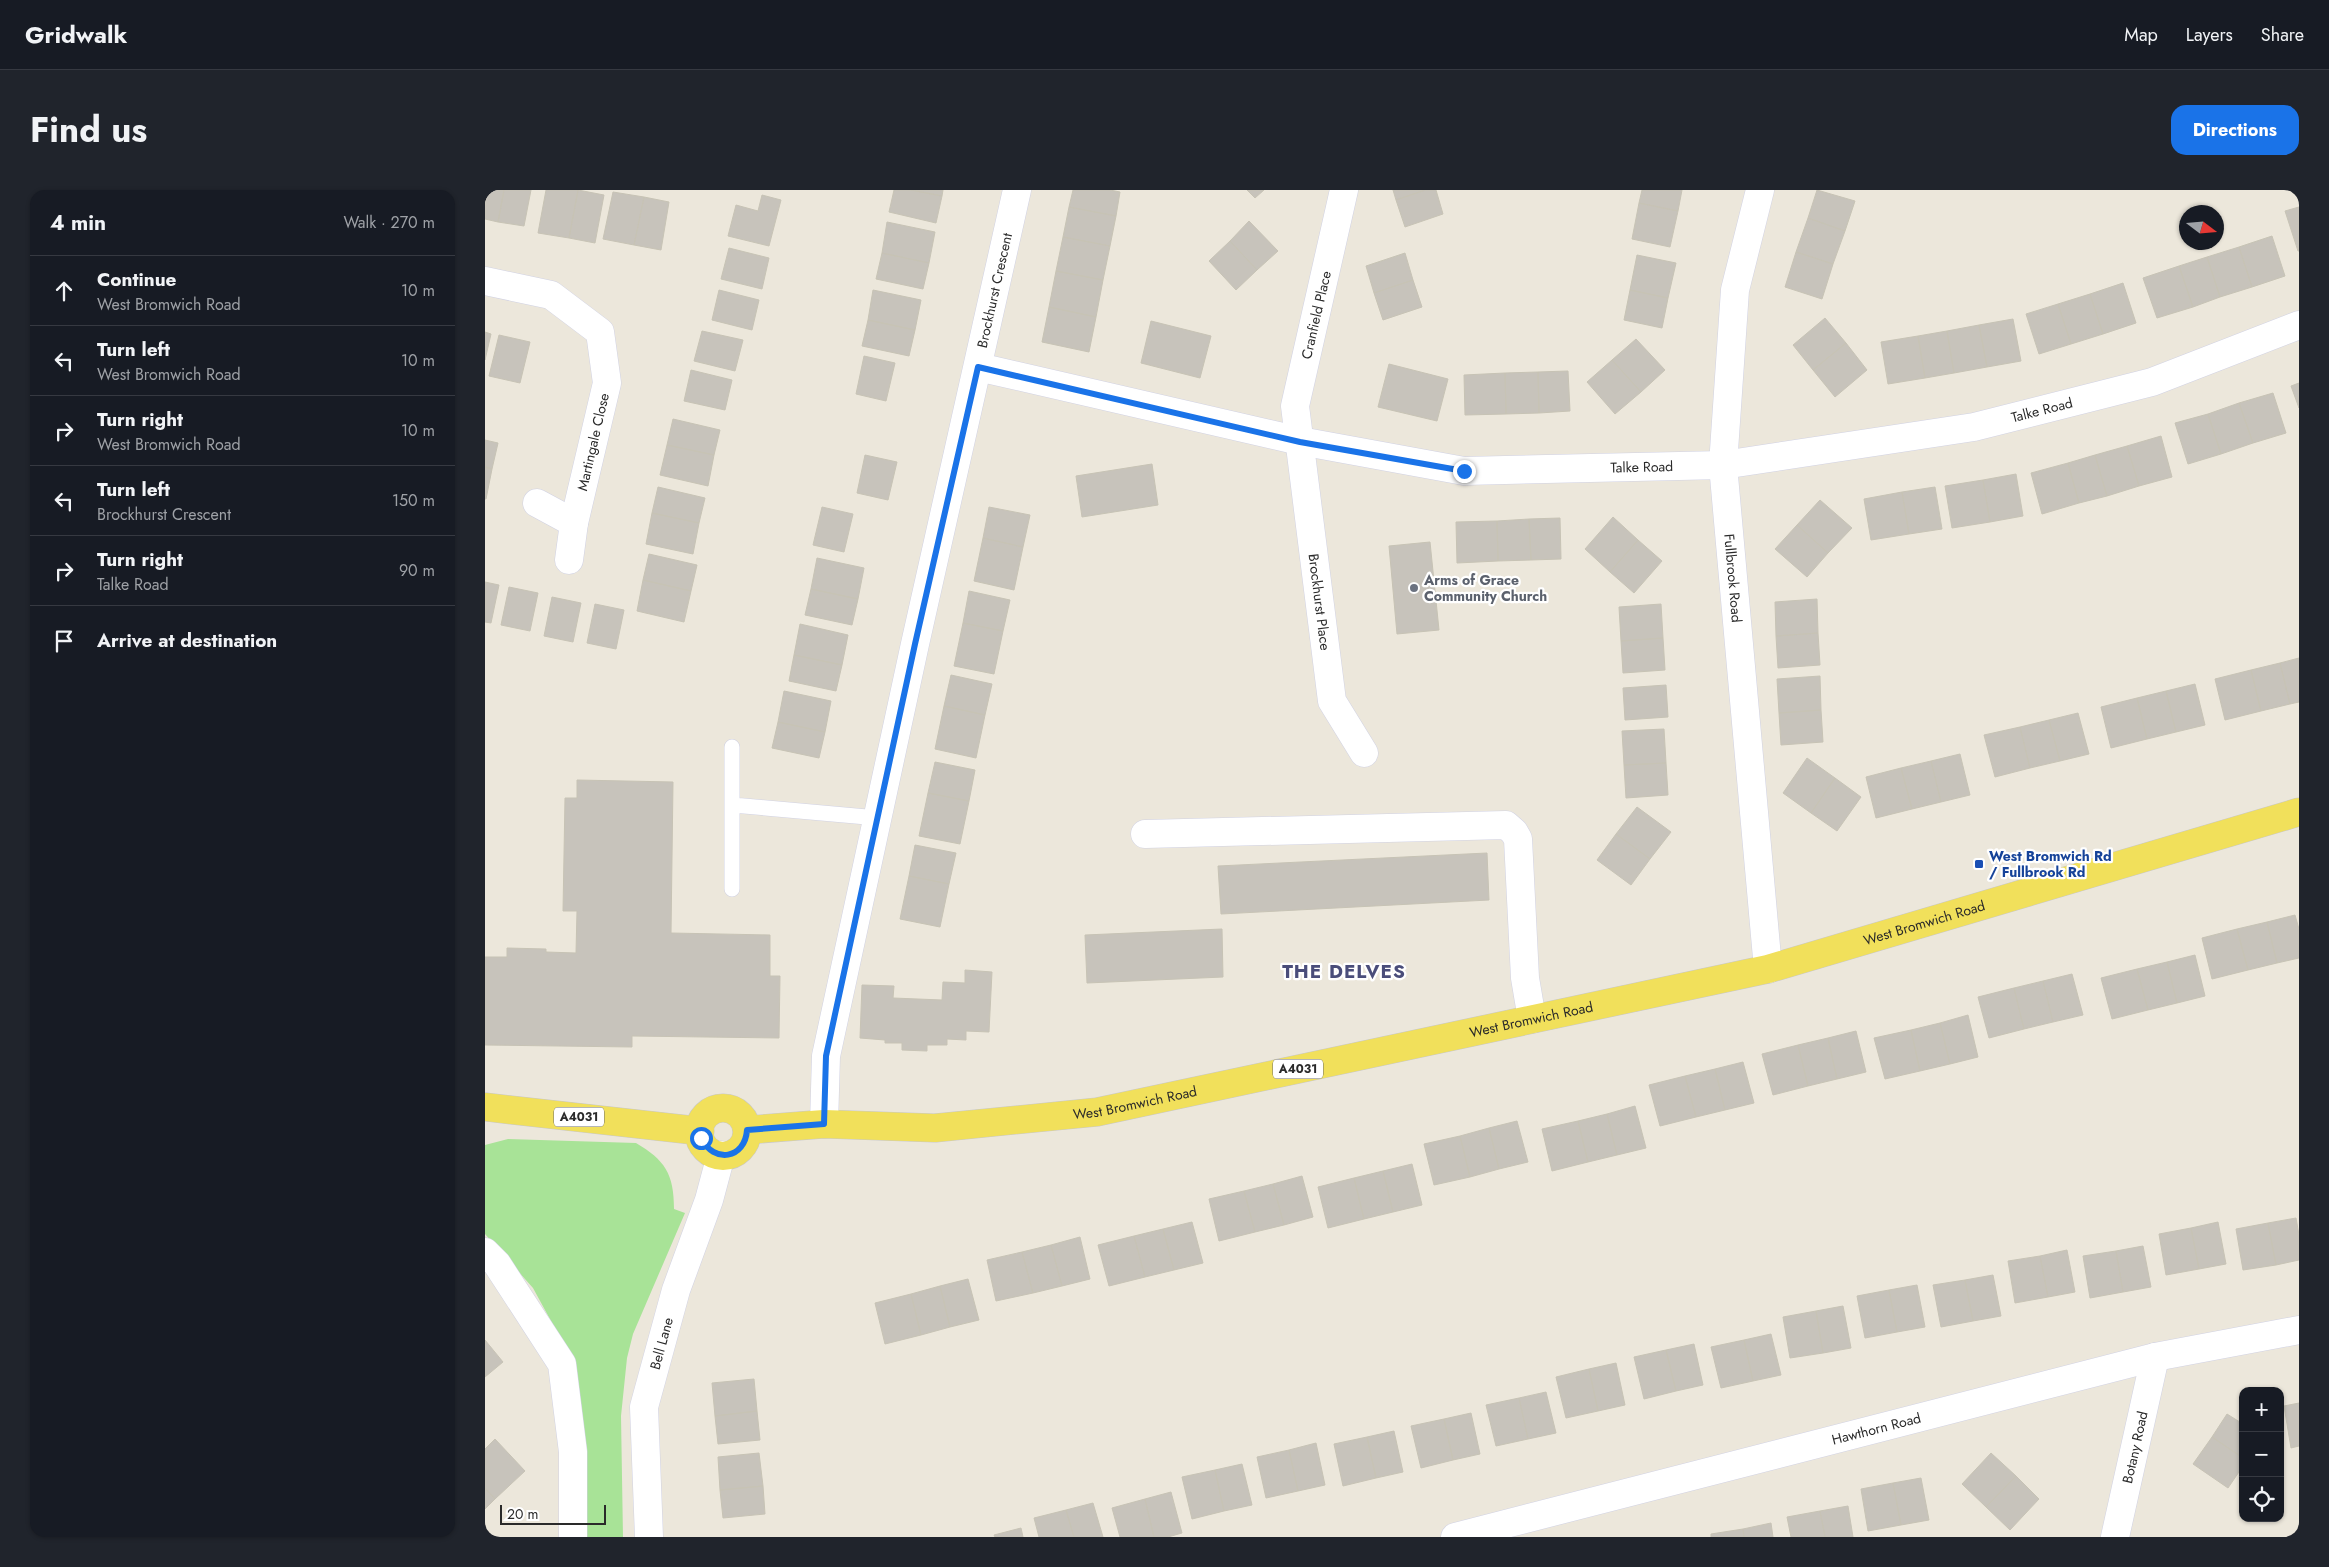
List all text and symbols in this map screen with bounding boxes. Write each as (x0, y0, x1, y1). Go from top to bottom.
text: Gridwalk (25, 17, 127, 52)
text: Map (2124, 22, 2158, 48)
text: Layers (2186, 22, 2233, 48)
text: Share (2261, 22, 2304, 48)
text: Find us (30, 105, 147, 155)
button: Directions (2171, 105, 2299, 155)
north arrow (2179, 205, 2224, 250)
text: 4 min (50, 208, 106, 238)
text: Walk · 270 m (344, 211, 435, 234)
street label: Brockhurst Crescent (972, 230, 1017, 350)
text: Continue (97, 266, 176, 293)
street label: Cranfield Place (1296, 269, 1336, 361)
icon: ahead (50, 277, 78, 305)
text: 10 m (401, 279, 435, 302)
text: West Bromwich Road (97, 293, 241, 316)
text: Turn left (97, 336, 170, 363)
icon: left (50, 347, 78, 375)
text: 10 m (401, 349, 435, 372)
text: West Bromwich Road (97, 363, 241, 386)
street label: Martingale Close (572, 391, 614, 493)
street label: Talke Road (2009, 392, 2075, 427)
text: Turn right (97, 406, 183, 433)
icon: right (50, 417, 78, 445)
text: 10 m (401, 419, 435, 442)
text: West Bromwich Road (97, 433, 241, 456)
street label: Talke Road (1610, 456, 1673, 478)
route end (1453, 460, 1476, 483)
text: Turn left (97, 476, 170, 503)
icon: left (50, 487, 78, 515)
text: 150 m (392, 489, 435, 512)
text: Brockhurst Crescent (97, 503, 231, 526)
street label: Fullbrook Road (1719, 533, 1747, 623)
text: Turn right (97, 546, 183, 573)
street label: Brockhurst Place (1304, 552, 1336, 651)
icon: right (50, 557, 78, 585)
text: 90 m (399, 559, 435, 582)
place label: Arms of Grace Community Church (1423, 570, 1547, 606)
text: Talke Road (97, 573, 169, 596)
marker: Arms of Grace Community Church (1408, 582, 1420, 594)
icon: arrive (50, 627, 78, 655)
text: Arrive at destination (97, 627, 277, 654)
place label: West Bromwich Rd / Fullbrook Rd (1989, 846, 2112, 882)
marker: West Bromwich Rd / Fullbrook Rd (1973, 858, 1985, 870)
street label: West Bromwich Road (1861, 895, 1987, 950)
district label: THE DELVES (1282, 958, 1406, 985)
street label: West Bromwich Road (1468, 997, 1595, 1042)
road number: A4031 (1273, 1060, 1323, 1079)
street label: West Bromwich Road (1072, 1081, 1199, 1124)
road number: A4031 (554, 1108, 604, 1126)
route start (690, 1127, 713, 1150)
street label: Bell Lane (645, 1315, 678, 1372)
map controls (2239, 1387, 2284, 1522)
button: + (2239, 1387, 2284, 1432)
street label: Hawthorn Road (1830, 1408, 1923, 1450)
street label: Botany Road (2117, 1409, 2153, 1485)
button: − (2239, 1432, 2284, 1477)
button: locate (2239, 1477, 2284, 1522)
scale bar (500, 1502, 606, 1525)
text: 20 m (507, 1504, 539, 1524)

